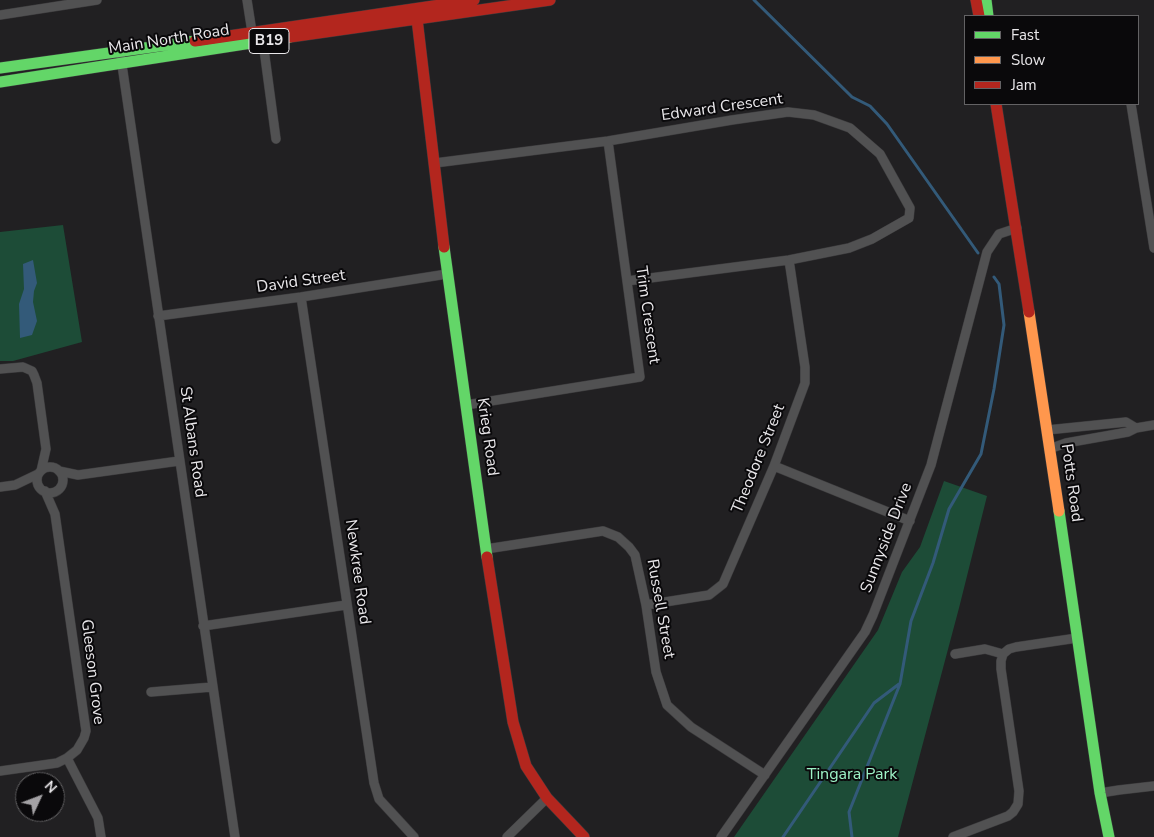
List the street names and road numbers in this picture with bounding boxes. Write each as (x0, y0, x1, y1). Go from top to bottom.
street label: Main North Road (107, 21, 231, 59)
road number: B19 (249, 28, 289, 54)
street label: Edward Crescent (660, 90, 784, 126)
street label: Trim Crescent (631, 265, 663, 365)
street label: David Street (255, 266, 347, 298)
street label: St Albans Road (175, 385, 209, 499)
street label: Krieg Road (472, 397, 502, 477)
street label: Theodore Street (728, 402, 790, 516)
street label: Potts Road (1056, 443, 1086, 523)
street label: Sunnyside Drive (857, 480, 917, 596)
street label: Newkree Road (340, 518, 374, 626)
street label: Russell Street (642, 558, 678, 660)
street label: Gleeson Grove (76, 618, 108, 726)

